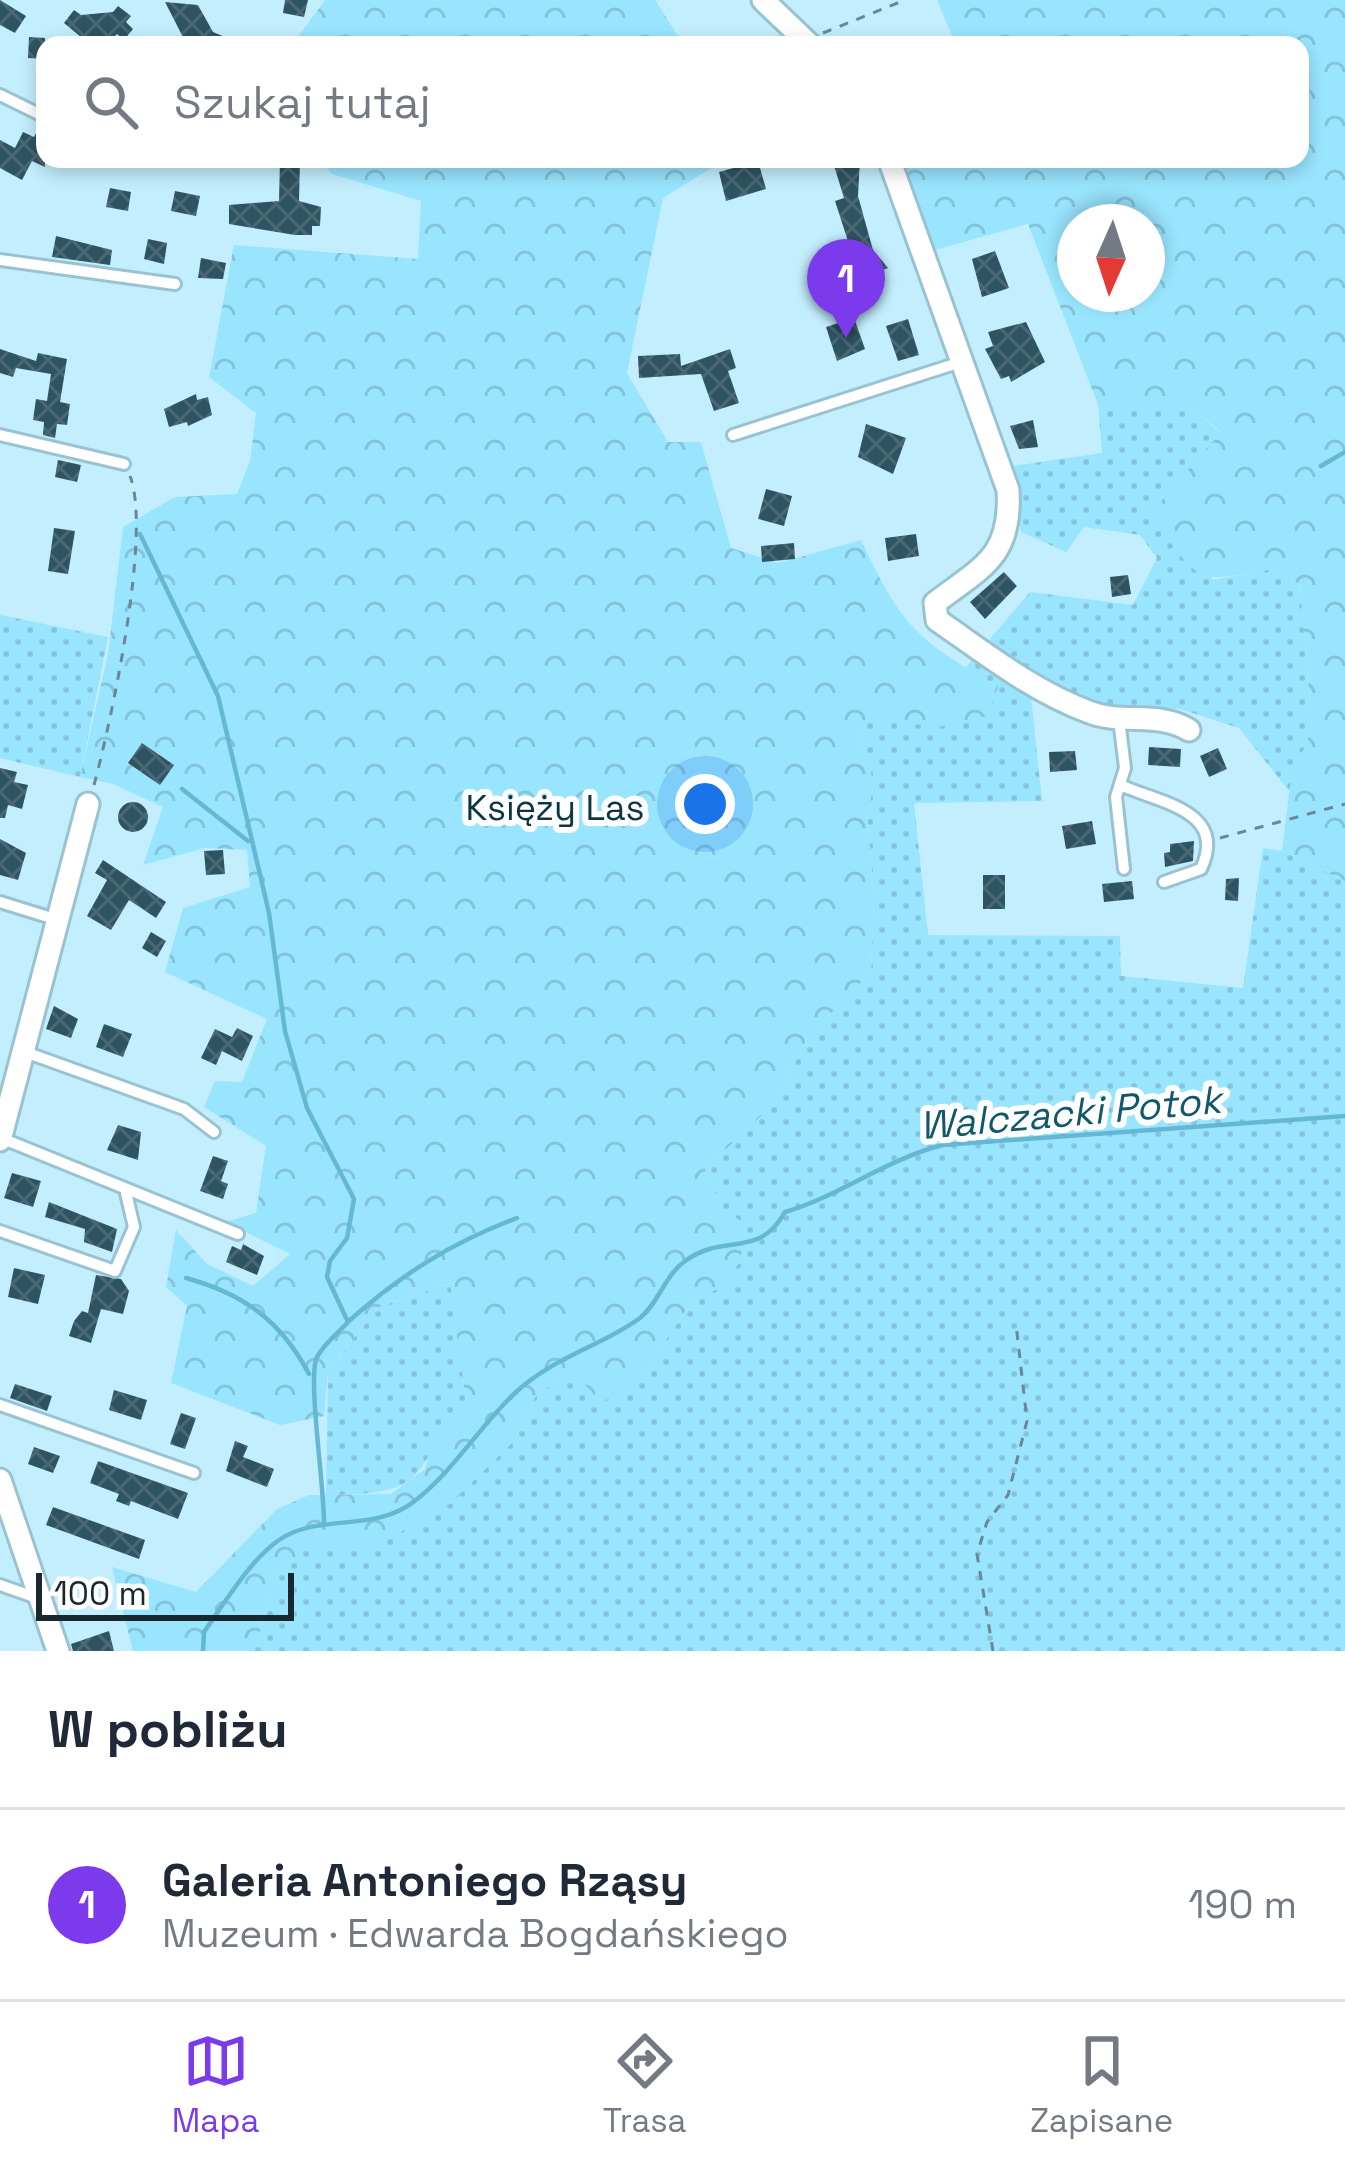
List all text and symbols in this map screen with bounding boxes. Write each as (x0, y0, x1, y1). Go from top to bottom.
search box (36, 36, 1309, 168)
icon: search (78, 69, 144, 135)
text: Szukaj tutaj (174, 74, 431, 131)
north arrow (1057, 204, 1165, 312)
pin: 1 (807, 239, 885, 338)
your location (675, 774, 735, 834)
park label: Księży Las (465, 785, 645, 831)
water label: Walczacki Potok (917, 1075, 1227, 1150)
scale bar (36, 1567, 294, 1620)
text: 100 m (54, 1573, 147, 1615)
text: W pobliżu (48, 1697, 288, 1762)
text: Galeria Antoniego Rząsy (162, 1852, 688, 1909)
text: 1 (78, 1880, 96, 1929)
text: 190 m (1188, 1880, 1297, 1929)
text: Muzeum · Edwarda Bogdańskiego (162, 1909, 789, 1958)
tab: Mapa (172, 2028, 259, 2142)
tab: Trasa (603, 2028, 687, 2142)
tab: Zapisane (1030, 2028, 1173, 2142)

